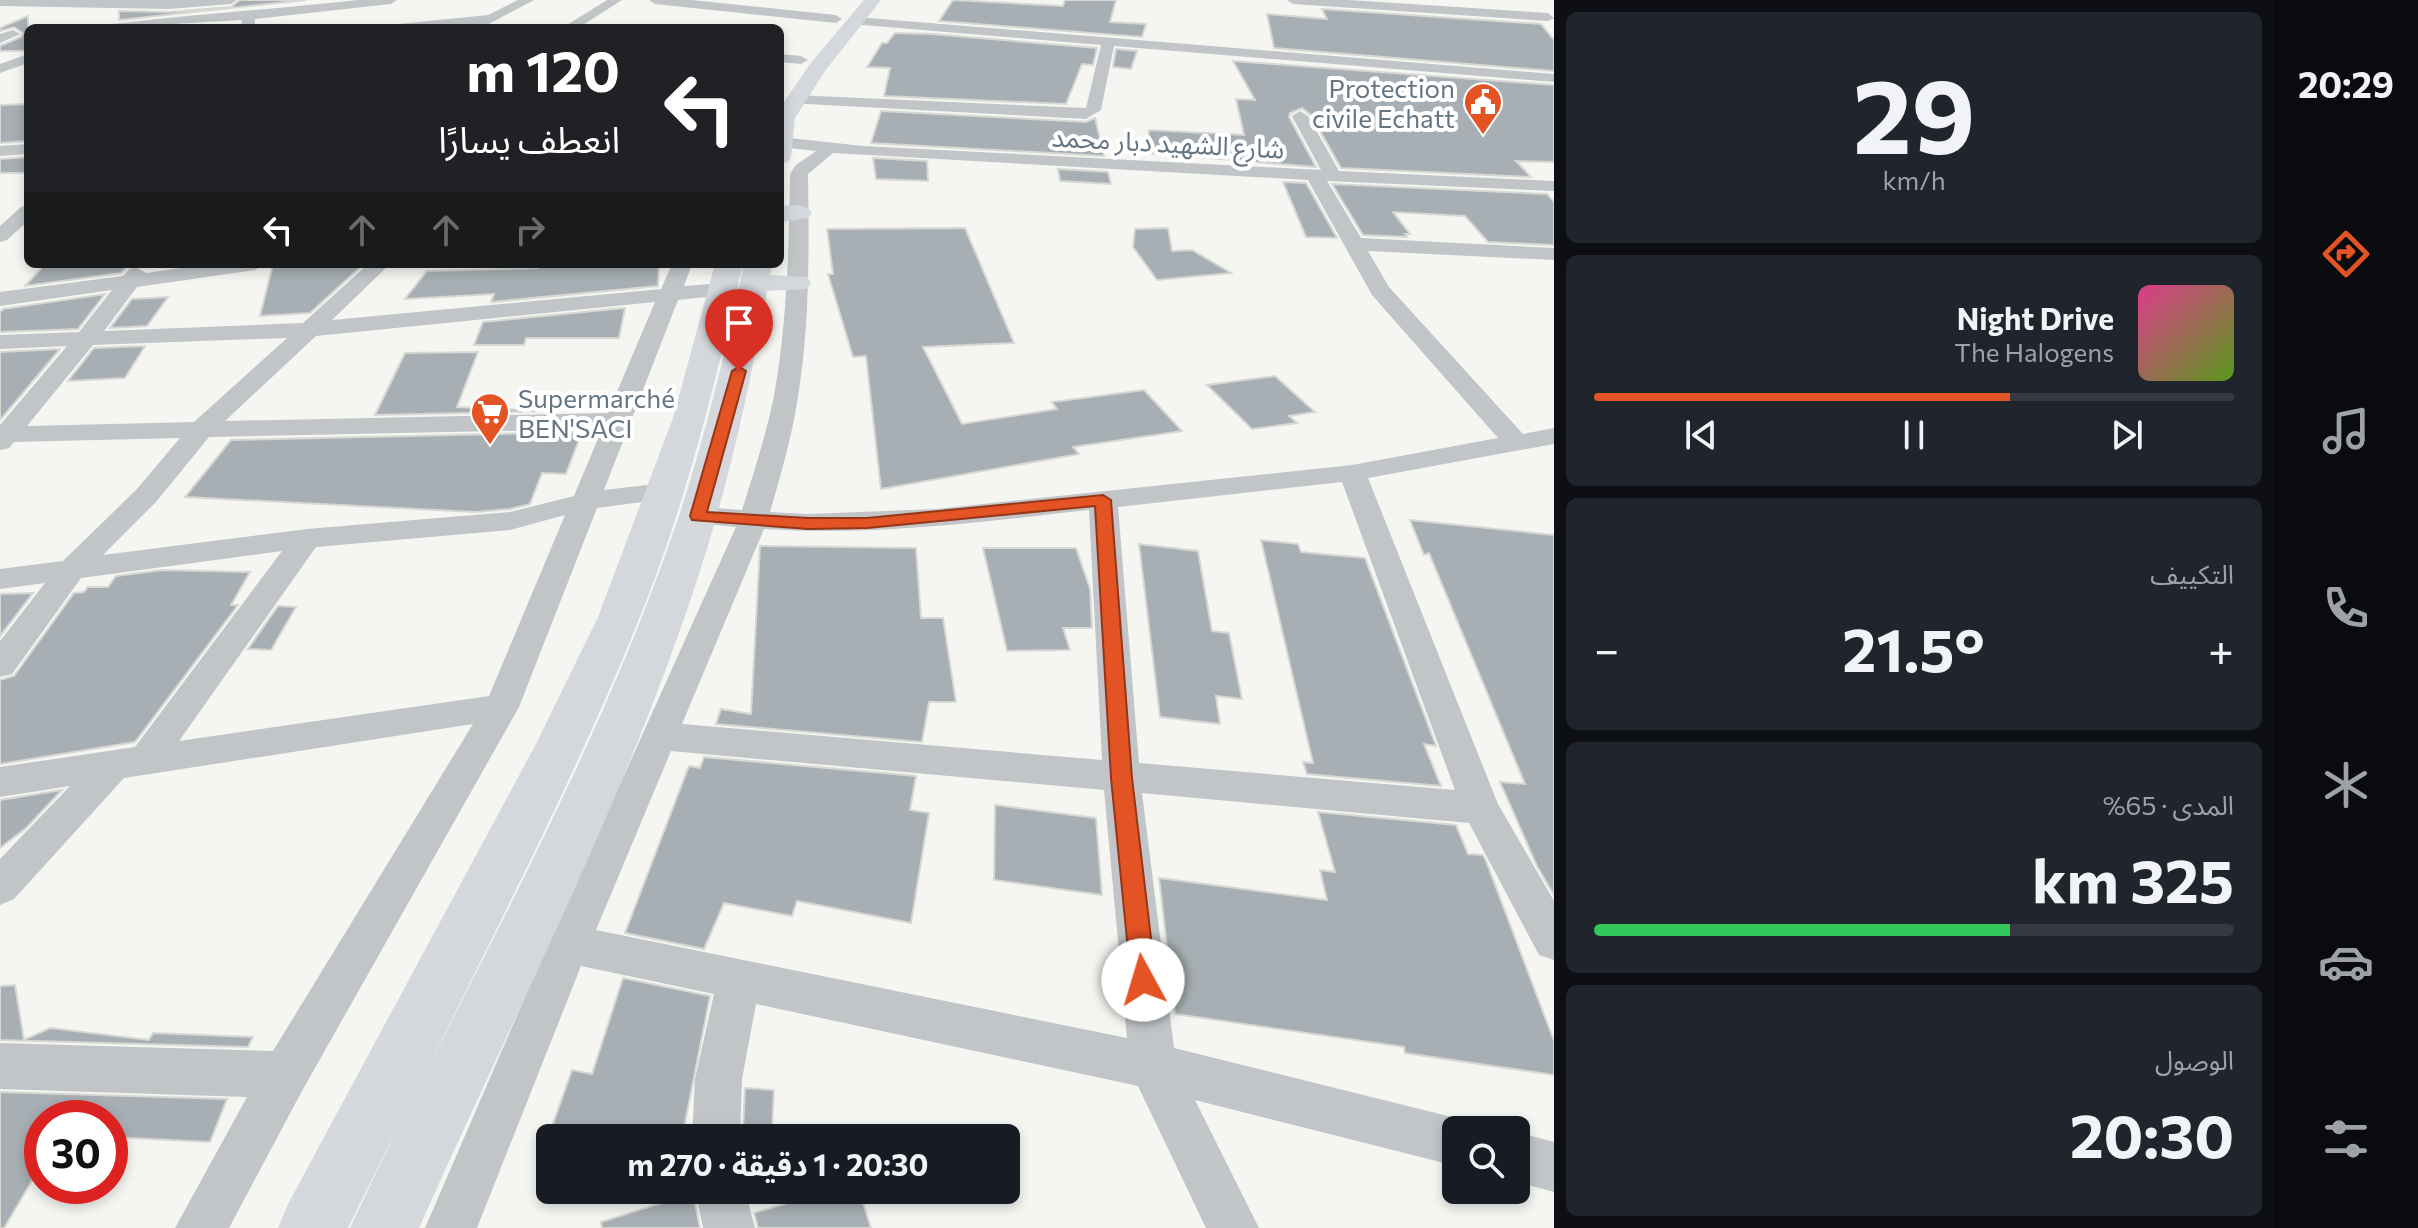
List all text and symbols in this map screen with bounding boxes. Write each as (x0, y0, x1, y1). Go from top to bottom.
text: 120 m (466, 35, 620, 104)
text: 29 (1853, 48, 1975, 175)
icon: left (648, 56, 752, 160)
text: 20:29 (2298, 61, 2394, 105)
place label: Protection civile Echatt (1312, 72, 1455, 133)
public building icon: Protection civile Echatt (1462, 81, 1504, 136)
text: انعطف يسارًا (438, 116, 620, 160)
street label: شارع الشهيد دبار محمد (1051, 120, 1285, 169)
text: km/h (1882, 164, 1946, 195)
icon: left (256, 208, 300, 252)
icon: ahead (340, 208, 384, 252)
icon: ahead (424, 208, 468, 252)
icon: right (508, 208, 552, 252)
icon: directions (2318, 226, 2374, 282)
pin (705, 289, 773, 371)
text: Night Drive (1957, 299, 2114, 336)
icon: arrive (717, 301, 761, 345)
text: The Halogens (1954, 336, 2114, 367)
place label: Supermarché BEN'SACI (518, 382, 675, 443)
supermarket icon: Supermarché BEN'SACI (469, 391, 511, 446)
icon: music (2318, 403, 2374, 459)
icon: previous (1679, 413, 1723, 457)
icon: pause (1892, 413, 1936, 457)
icon: next (2105, 413, 2149, 457)
text: التكييف (2150, 558, 2234, 589)
icon: phone (2318, 580, 2374, 636)
text: 21.5° (1842, 611, 1985, 684)
text: − (1594, 621, 1619, 675)
text: + (2208, 621, 2234, 675)
icon: climate (2318, 757, 2374, 813)
text: المدى · 65% (2103, 789, 2234, 820)
text: 325 km (2032, 842, 2234, 915)
icon: car (2318, 934, 2374, 990)
position arrow (1101, 938, 1185, 1022)
text: الوصول (2155, 1044, 2234, 1075)
text: 20:30 (2070, 1097, 2234, 1170)
speed limit sign: 30 (24, 1100, 128, 1204)
icon: filters (2318, 1111, 2374, 1167)
map controls (1442, 1116, 1530, 1204)
button: search (1442, 1116, 1530, 1204)
text: 20:30 · 1 دقيقة · 270 m (628, 1145, 928, 1182)

